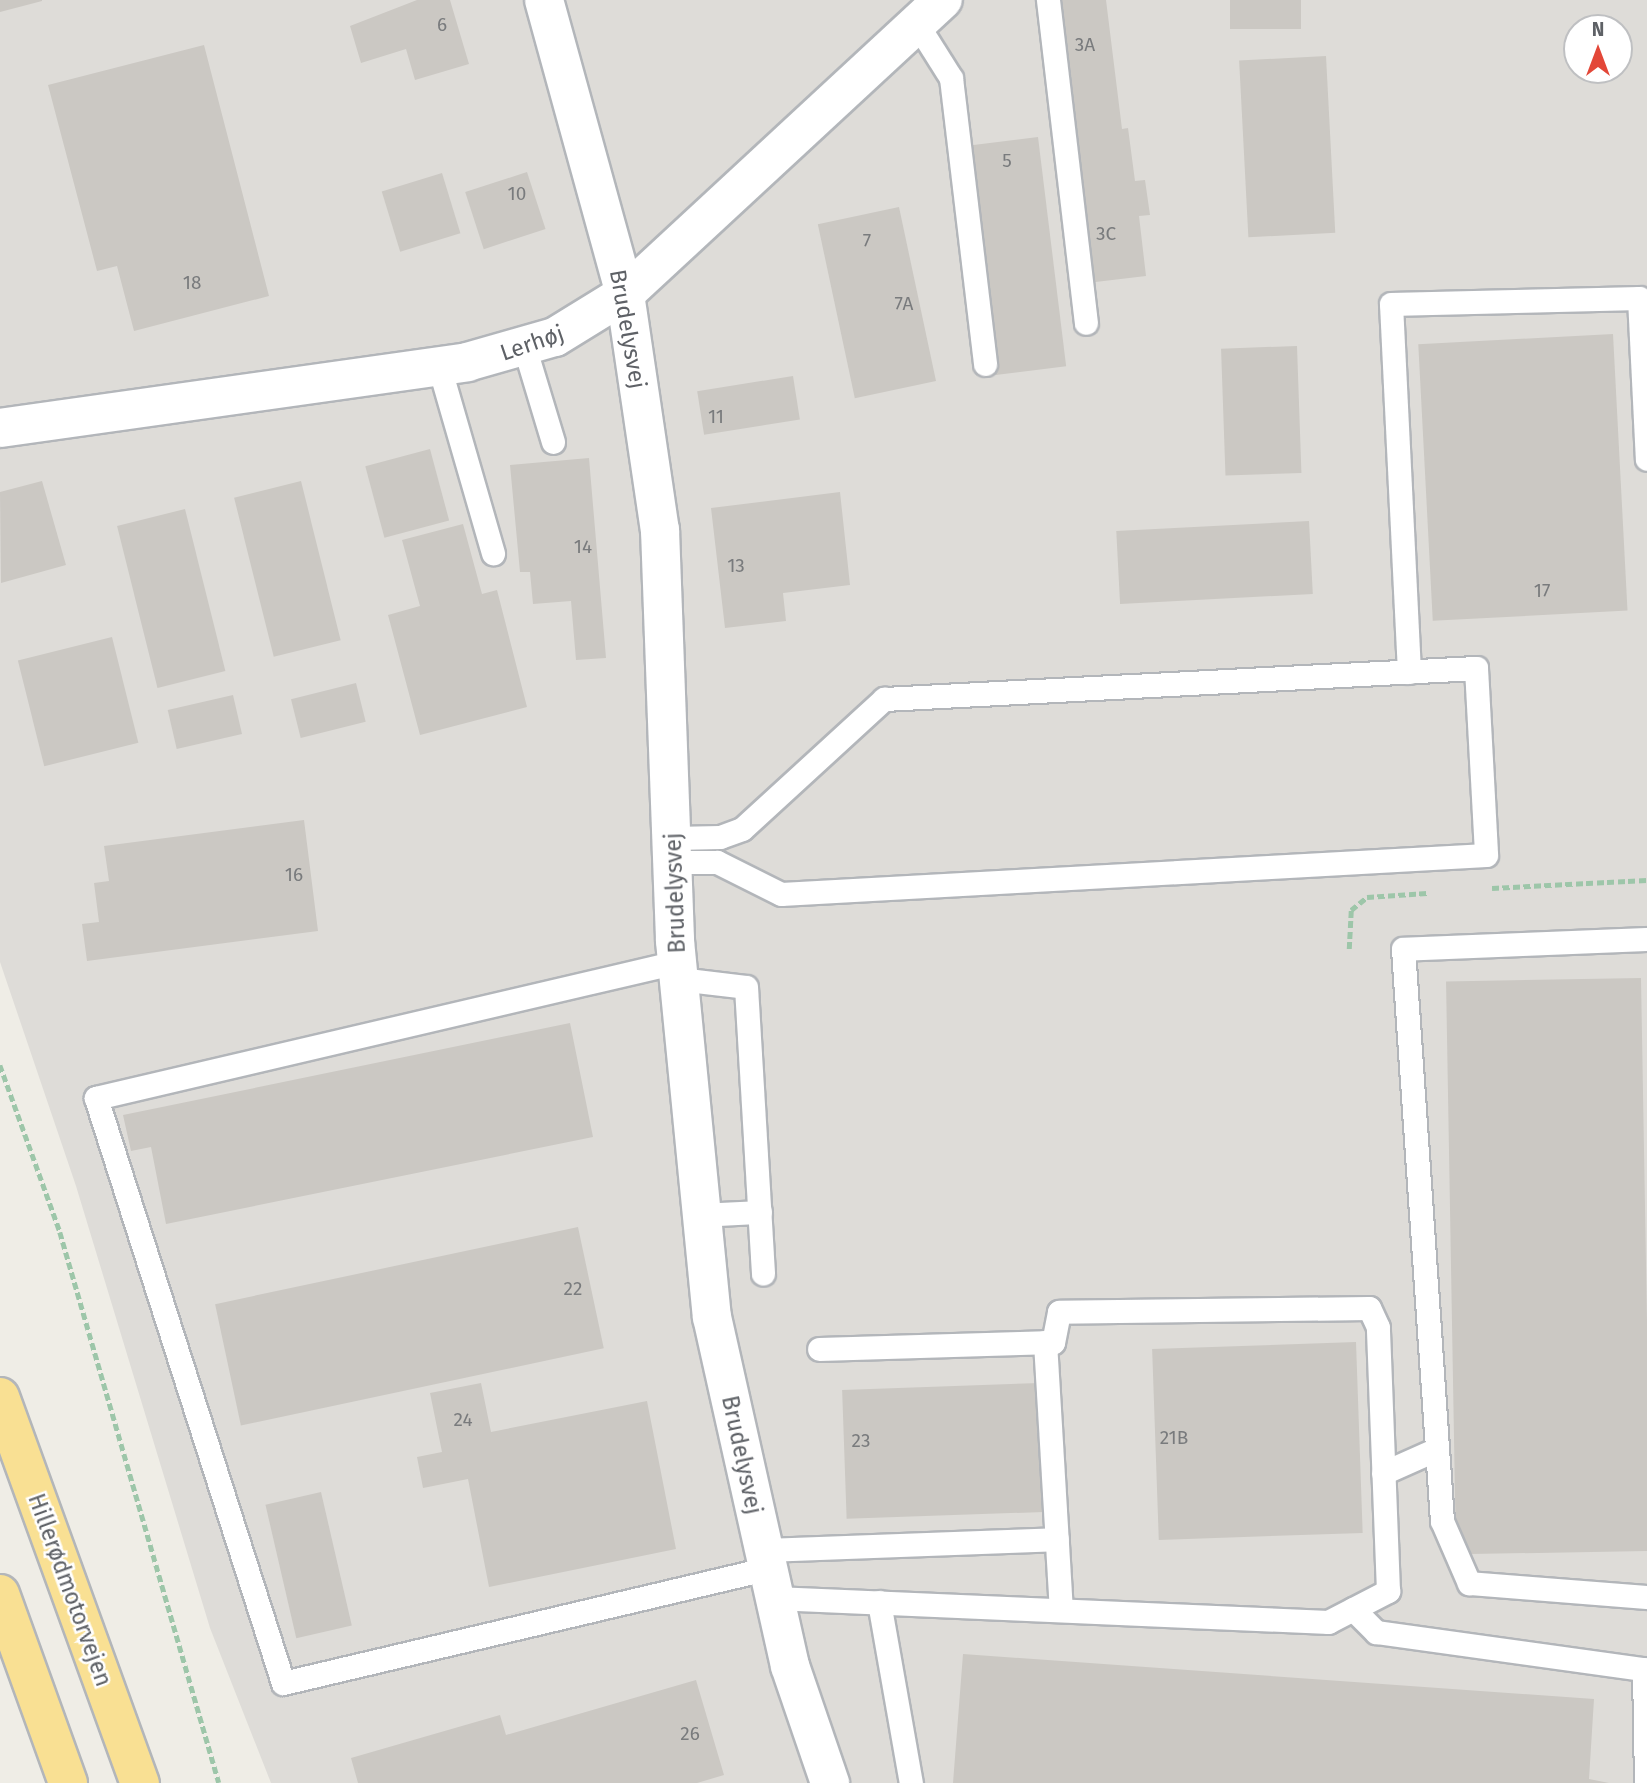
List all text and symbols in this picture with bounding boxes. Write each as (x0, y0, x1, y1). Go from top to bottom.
house number: 6 (437, 14, 447, 36)
north arrow (1563, 14, 1633, 84)
text: N (1592, 18, 1604, 41)
house number: 3A (1075, 34, 1095, 56)
house number: 5 (1002, 150, 1012, 172)
house number: 10 (508, 183, 526, 205)
house number: 3C (1096, 223, 1116, 245)
house number: 7 (863, 230, 871, 252)
street label: Brudelysvej (604, 267, 652, 391)
house number: 18 (183, 272, 201, 294)
house number: 7A (895, 293, 913, 315)
street label: Lerhøj (496, 319, 568, 367)
house number: 11 (708, 406, 724, 428)
house number: 14 (574, 536, 592, 558)
house number: 13 (727, 555, 745, 577)
house number: 17 (1534, 580, 1550, 602)
street label: Brudelysvej (659, 832, 691, 954)
house number: 16 (285, 864, 303, 886)
house number: 22 (564, 1278, 582, 1300)
street label: Brudelysvej (716, 1393, 768, 1517)
house number: 24 (454, 1409, 472, 1431)
house number: 21B (1160, 1427, 1188, 1449)
house number: 23 (852, 1430, 870, 1452)
street label: Hillerødmotorvejen (22, 1490, 118, 1690)
house number: 26 (680, 1723, 700, 1745)

